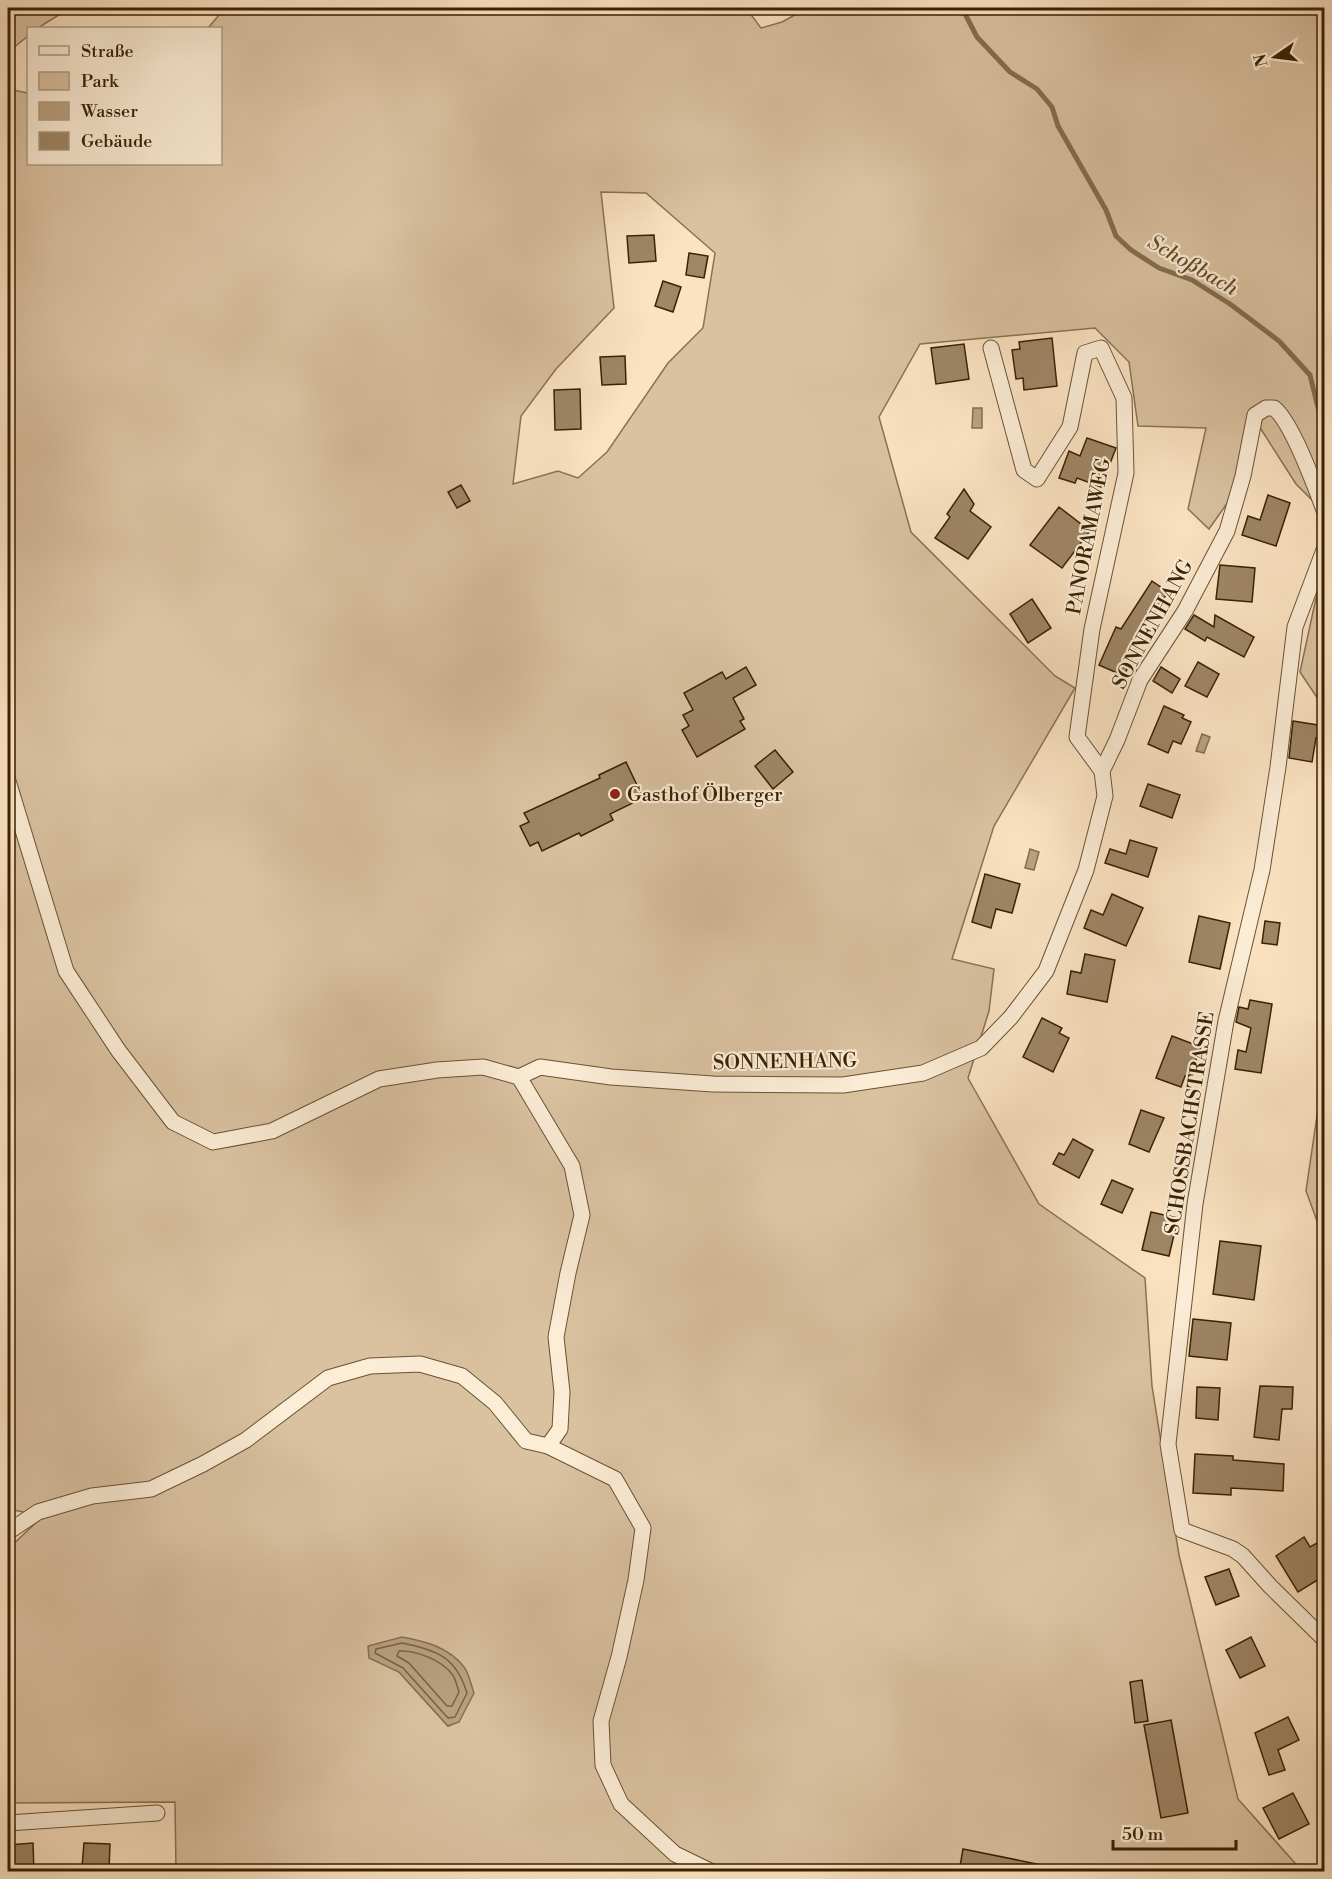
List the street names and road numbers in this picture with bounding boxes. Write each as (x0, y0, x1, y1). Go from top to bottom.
street label: PANORAMAWEG (1062, 455, 1117, 617)
street label: SONNENHANG (1107, 555, 1199, 694)
street label: SCHOSSBACHSTRASSE (1160, 1010, 1220, 1237)
street label: SONNENHANG (713, 1049, 858, 1076)

